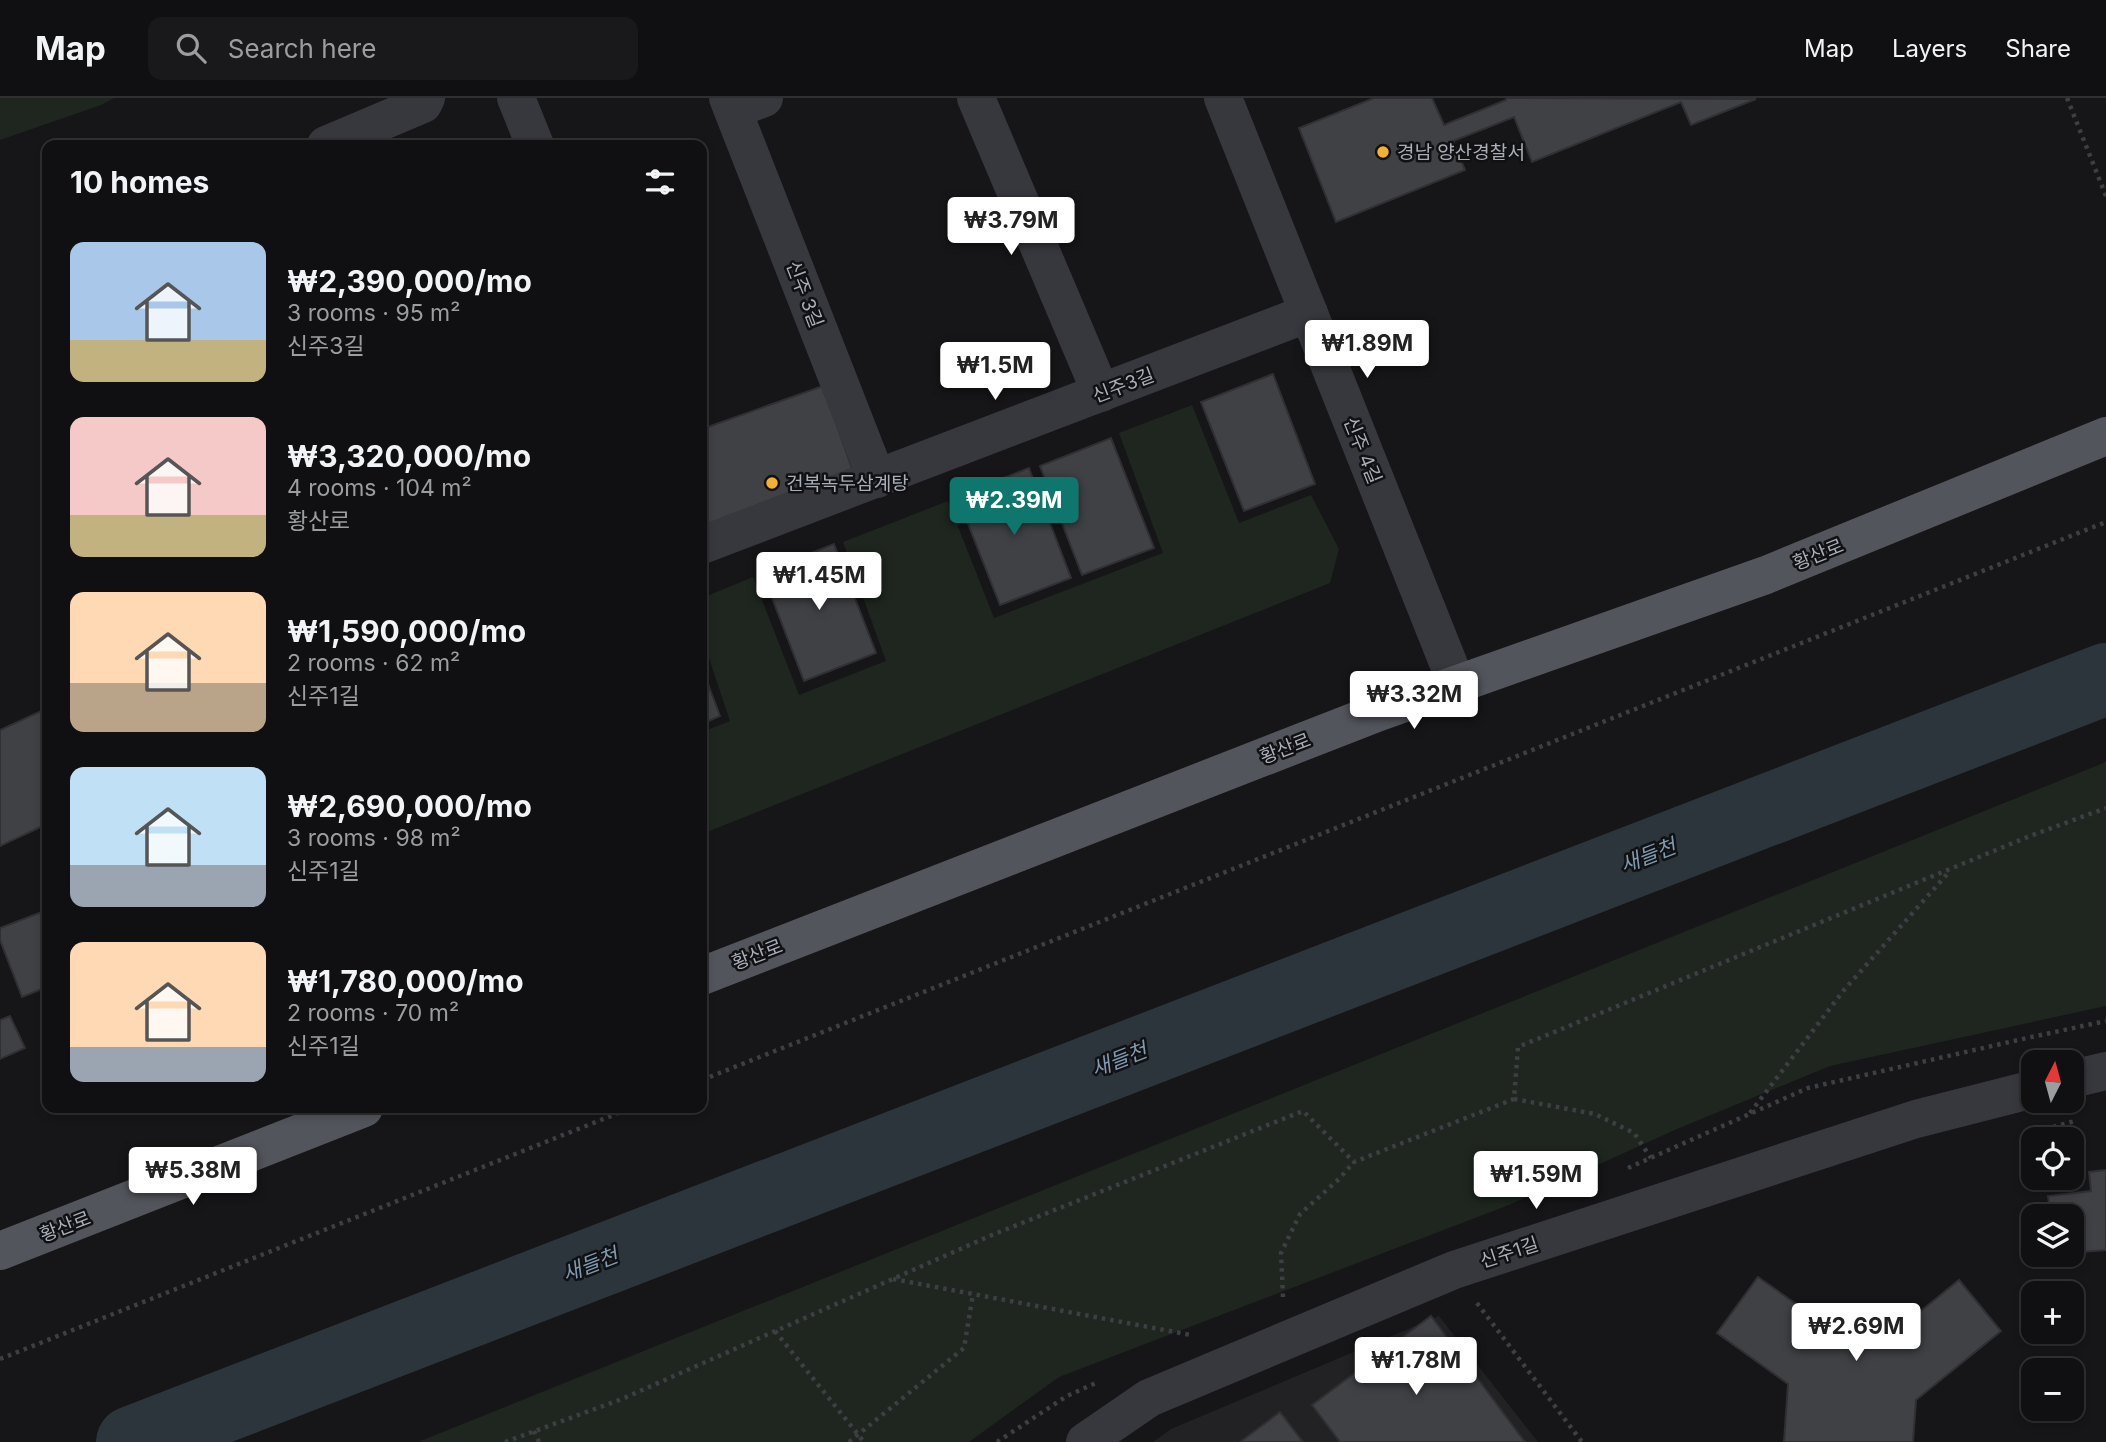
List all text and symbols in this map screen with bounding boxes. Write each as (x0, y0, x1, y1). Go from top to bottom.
search box (148, 17, 638, 80)
text: Map (35, 28, 106, 68)
icon: search (172, 29, 210, 67)
text: Search here (228, 33, 376, 64)
text: Map (1804, 34, 1854, 63)
text: Layers (1892, 34, 1967, 63)
text: Share (2005, 34, 2071, 63)
place label: 경남 양산경찰서 (1397, 141, 1525, 164)
marker: 경남 양산경찰서 (1375, 144, 1391, 160)
icon: filters (641, 163, 679, 201)
text: 10 homes (70, 164, 209, 200)
pin: ₩3.79M (954, 198, 1068, 257)
text: ₩3.79M (964, 206, 1058, 234)
street label: 신주 3길 (781, 258, 828, 331)
text: ₩2,390,000/mo (287, 263, 532, 299)
icon: home (126, 270, 210, 354)
text: 3 rooms · 95 m² (287, 299, 460, 327)
pin: ₩1.89M (1310, 320, 1424, 380)
text: ₩1.89M (1321, 329, 1413, 357)
text: 신주3길 (287, 332, 365, 360)
pin: ₩1.5M (946, 342, 1044, 402)
text: ₩1.5M (956, 351, 1034, 379)
street label: 신주3길 (1089, 363, 1157, 408)
street label: 신주 4길 (1339, 413, 1386, 487)
text: ₩3,320,000/mo (287, 438, 531, 474)
icon: home (126, 445, 210, 529)
place label: 건복녹두삼계탕 (786, 472, 909, 495)
text: 4 rooms · 104 m² (287, 474, 472, 502)
marker: 건복녹두삼계탕 (764, 475, 780, 491)
pin: ₩2.39M (957, 478, 1071, 537)
text: ₩2.39M (966, 486, 1062, 514)
text: 황산로 (287, 507, 350, 535)
street label: 황산로 (1790, 534, 1847, 575)
pin: ₩1.45M (762, 552, 876, 612)
text: ₩1.45M (772, 561, 866, 589)
text: ₩1,590,000/mo (287, 613, 526, 649)
icon: home (126, 620, 210, 704)
text: 2 rooms · 62 m² (287, 649, 460, 677)
pin: ₩3.32M (1357, 672, 1471, 731)
text: ₩3.32M (1366, 680, 1462, 708)
text: 신주1길 (287, 682, 360, 710)
street label: 황산로 (1257, 728, 1314, 769)
text: ₩2,690,000/mo (287, 788, 532, 824)
icon: home (126, 795, 210, 879)
text: 3 rooms · 98 m² (287, 824, 461, 852)
water label: 새들천 (1616, 833, 1682, 878)
text: 신주1길 (287, 857, 360, 885)
street label: 황산로 (729, 934, 786, 975)
text: ₩1,780,000/mo (287, 963, 524, 999)
icon: home (126, 970, 210, 1054)
text: 2 rooms · 70 m² (287, 999, 459, 1027)
text: 신주1길 (287, 1032, 360, 1060)
water label: 새들천 (1087, 1037, 1153, 1082)
north arrow (2021, 1050, 2084, 1113)
map controls (2021, 1050, 2084, 1421)
button: locate (2021, 1127, 2084, 1190)
pin: ₩5.38M (136, 1148, 250, 1207)
pin: ₩1.59M (1479, 1152, 1593, 1211)
text: ₩5.38M (145, 1156, 241, 1184)
text: ₩1.59M (1490, 1160, 1582, 1188)
button: layers (2021, 1204, 2084, 1267)
street label: 황산로 (37, 1206, 94, 1247)
street label: 신주1길 (1477, 1232, 1541, 1273)
water label: 새들천 (558, 1242, 624, 1287)
button: + (2021, 1281, 2084, 1344)
pin: ₩2.69M (1799, 1304, 1913, 1363)
text: ₩2.69M (1808, 1312, 1904, 1340)
pin: ₩1.78M (1359, 1338, 1473, 1397)
text: ₩1.78M (1371, 1346, 1461, 1374)
button: − (2021, 1358, 2084, 1421)

